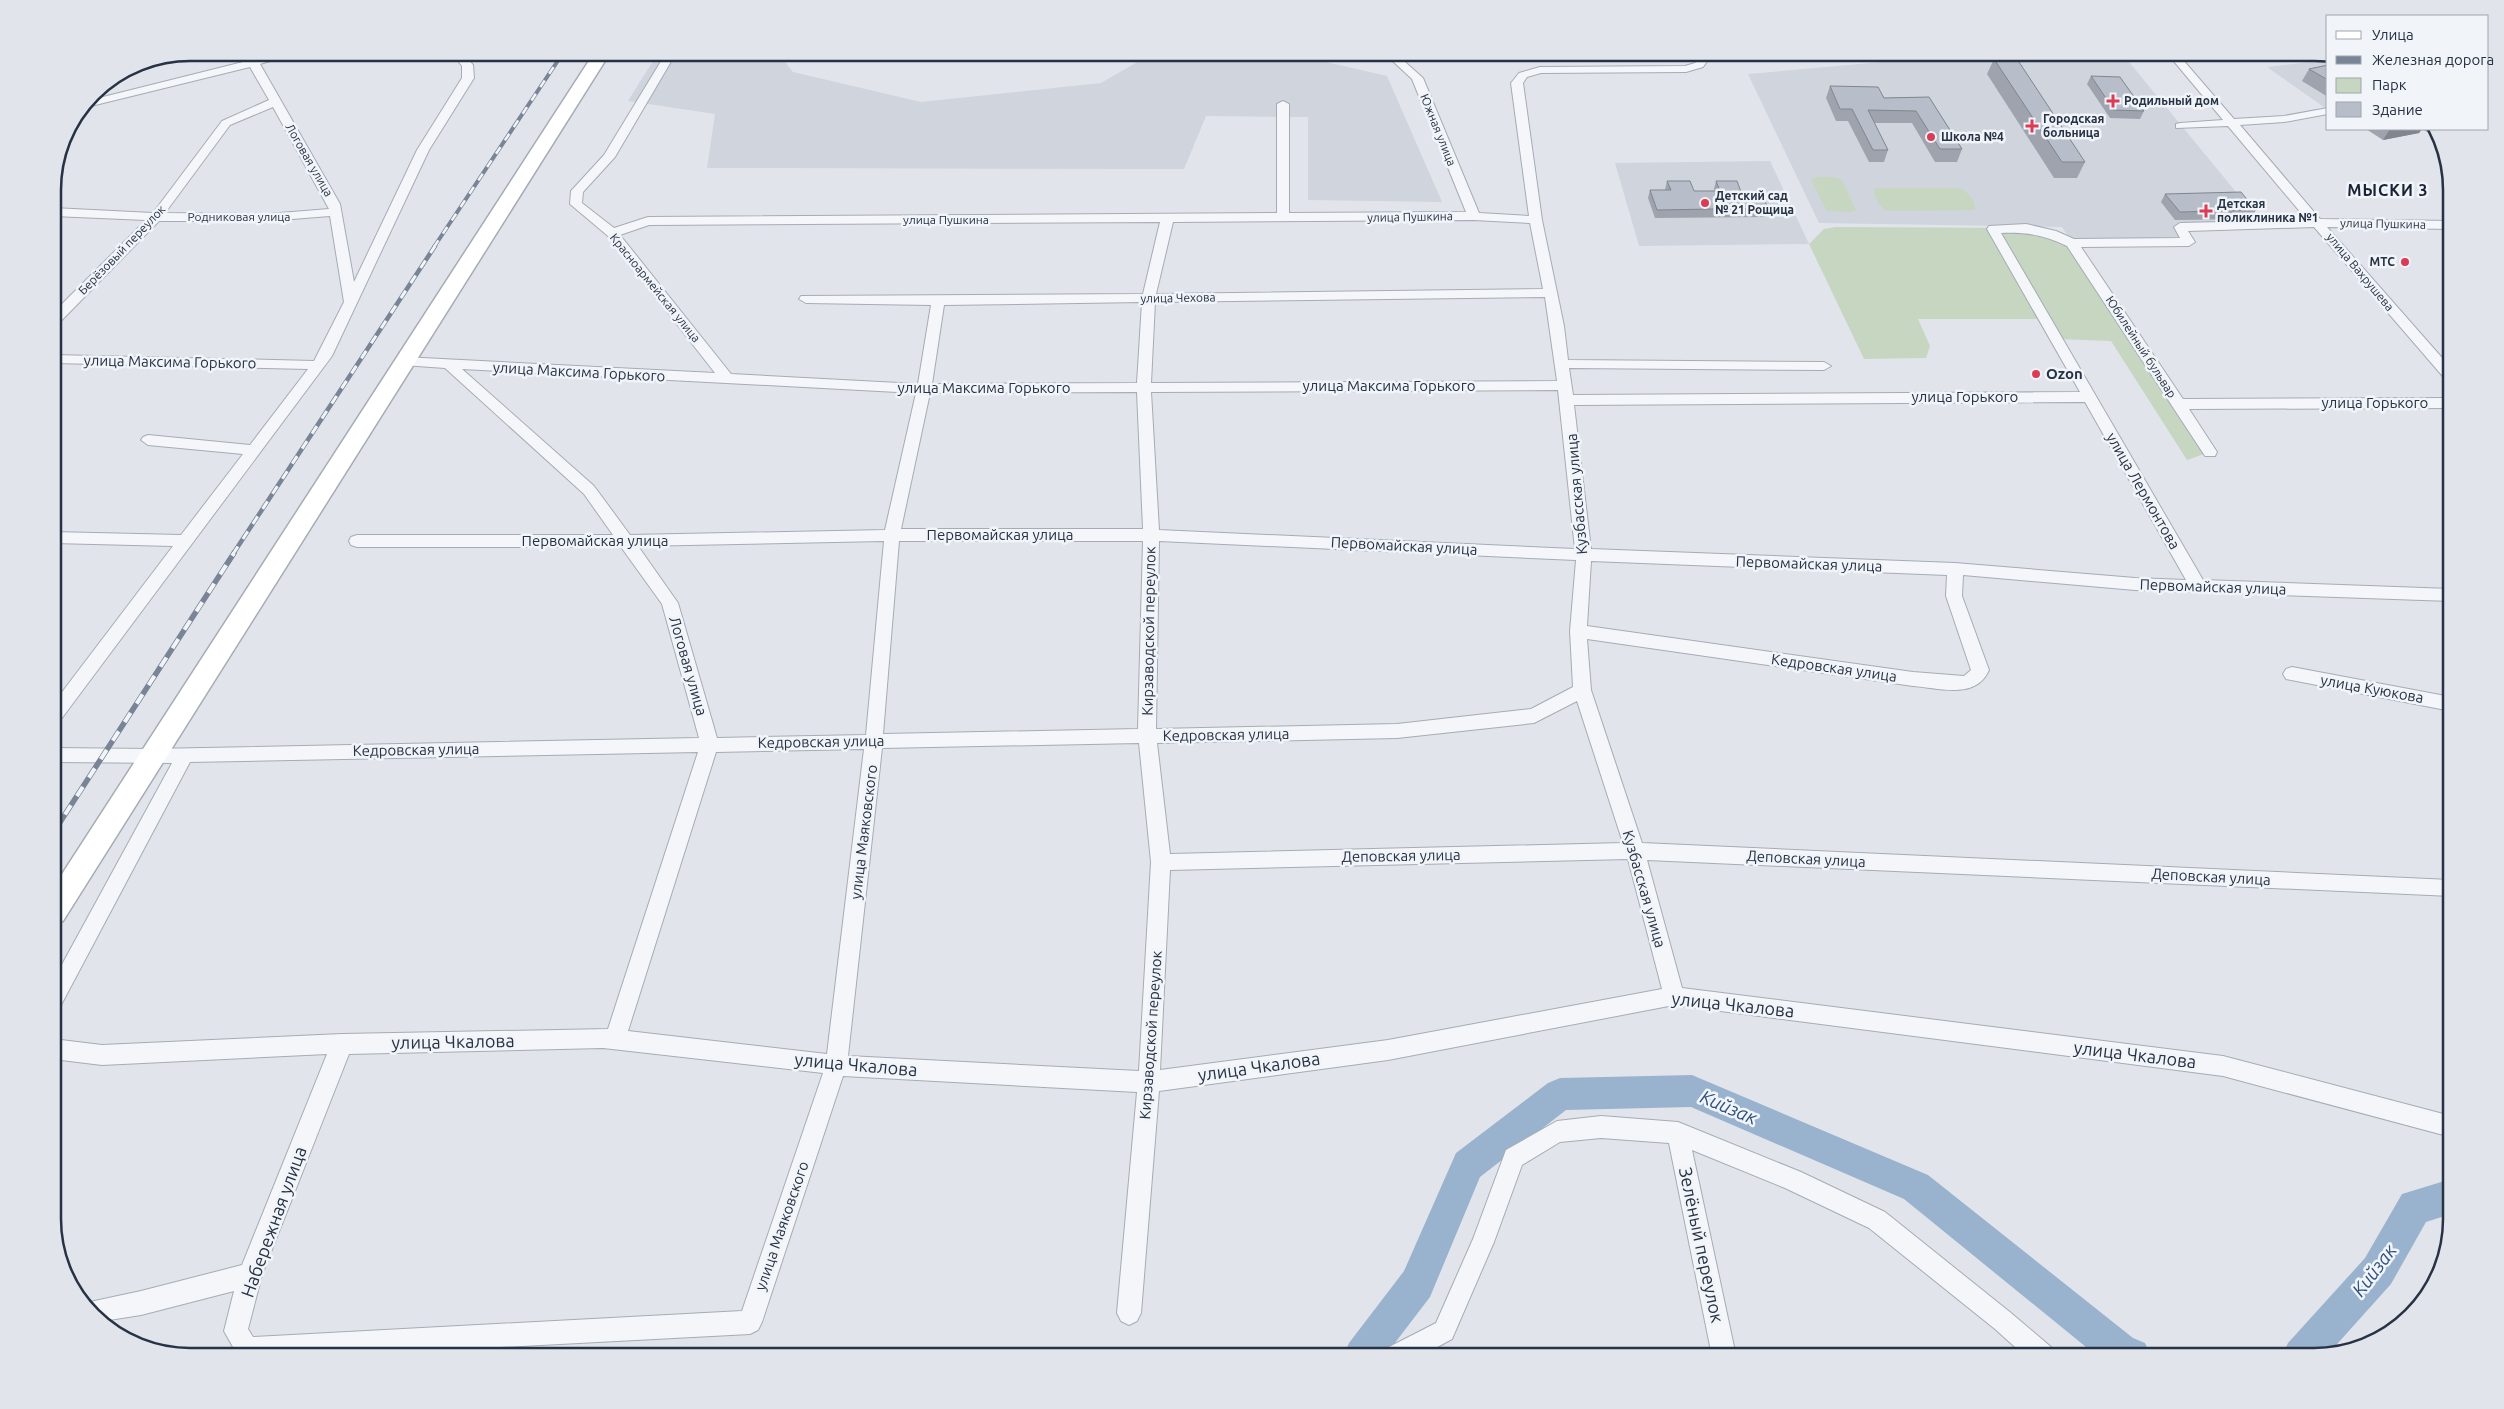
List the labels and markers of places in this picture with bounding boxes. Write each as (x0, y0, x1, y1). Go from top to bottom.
marker: Родильный дом (2106, 94, 2120, 108)
place label: Родильный дом (2124, 94, 2219, 107)
place label: Городская больница (2043, 112, 2104, 139)
marker: Городская больница (2025, 119, 2039, 133)
place label: Школа №4 (1941, 130, 2004, 143)
marker: Школа №4 (1925, 131, 1937, 143)
place label: Детский сад № 21 Рощица (1715, 189, 1794, 216)
marker: Детский сад № 21 Рощица (1699, 197, 1711, 209)
place label: Детская поликлиника №1 (2217, 197, 2319, 224)
marker: Детская поликлиника №1 (2199, 204, 2213, 218)
place label: МТС (2370, 255, 2395, 268)
marker: МТС (2399, 256, 2411, 268)
place label: Ozon (2046, 365, 2083, 382)
marker: Ozon (2030, 368, 2042, 380)

